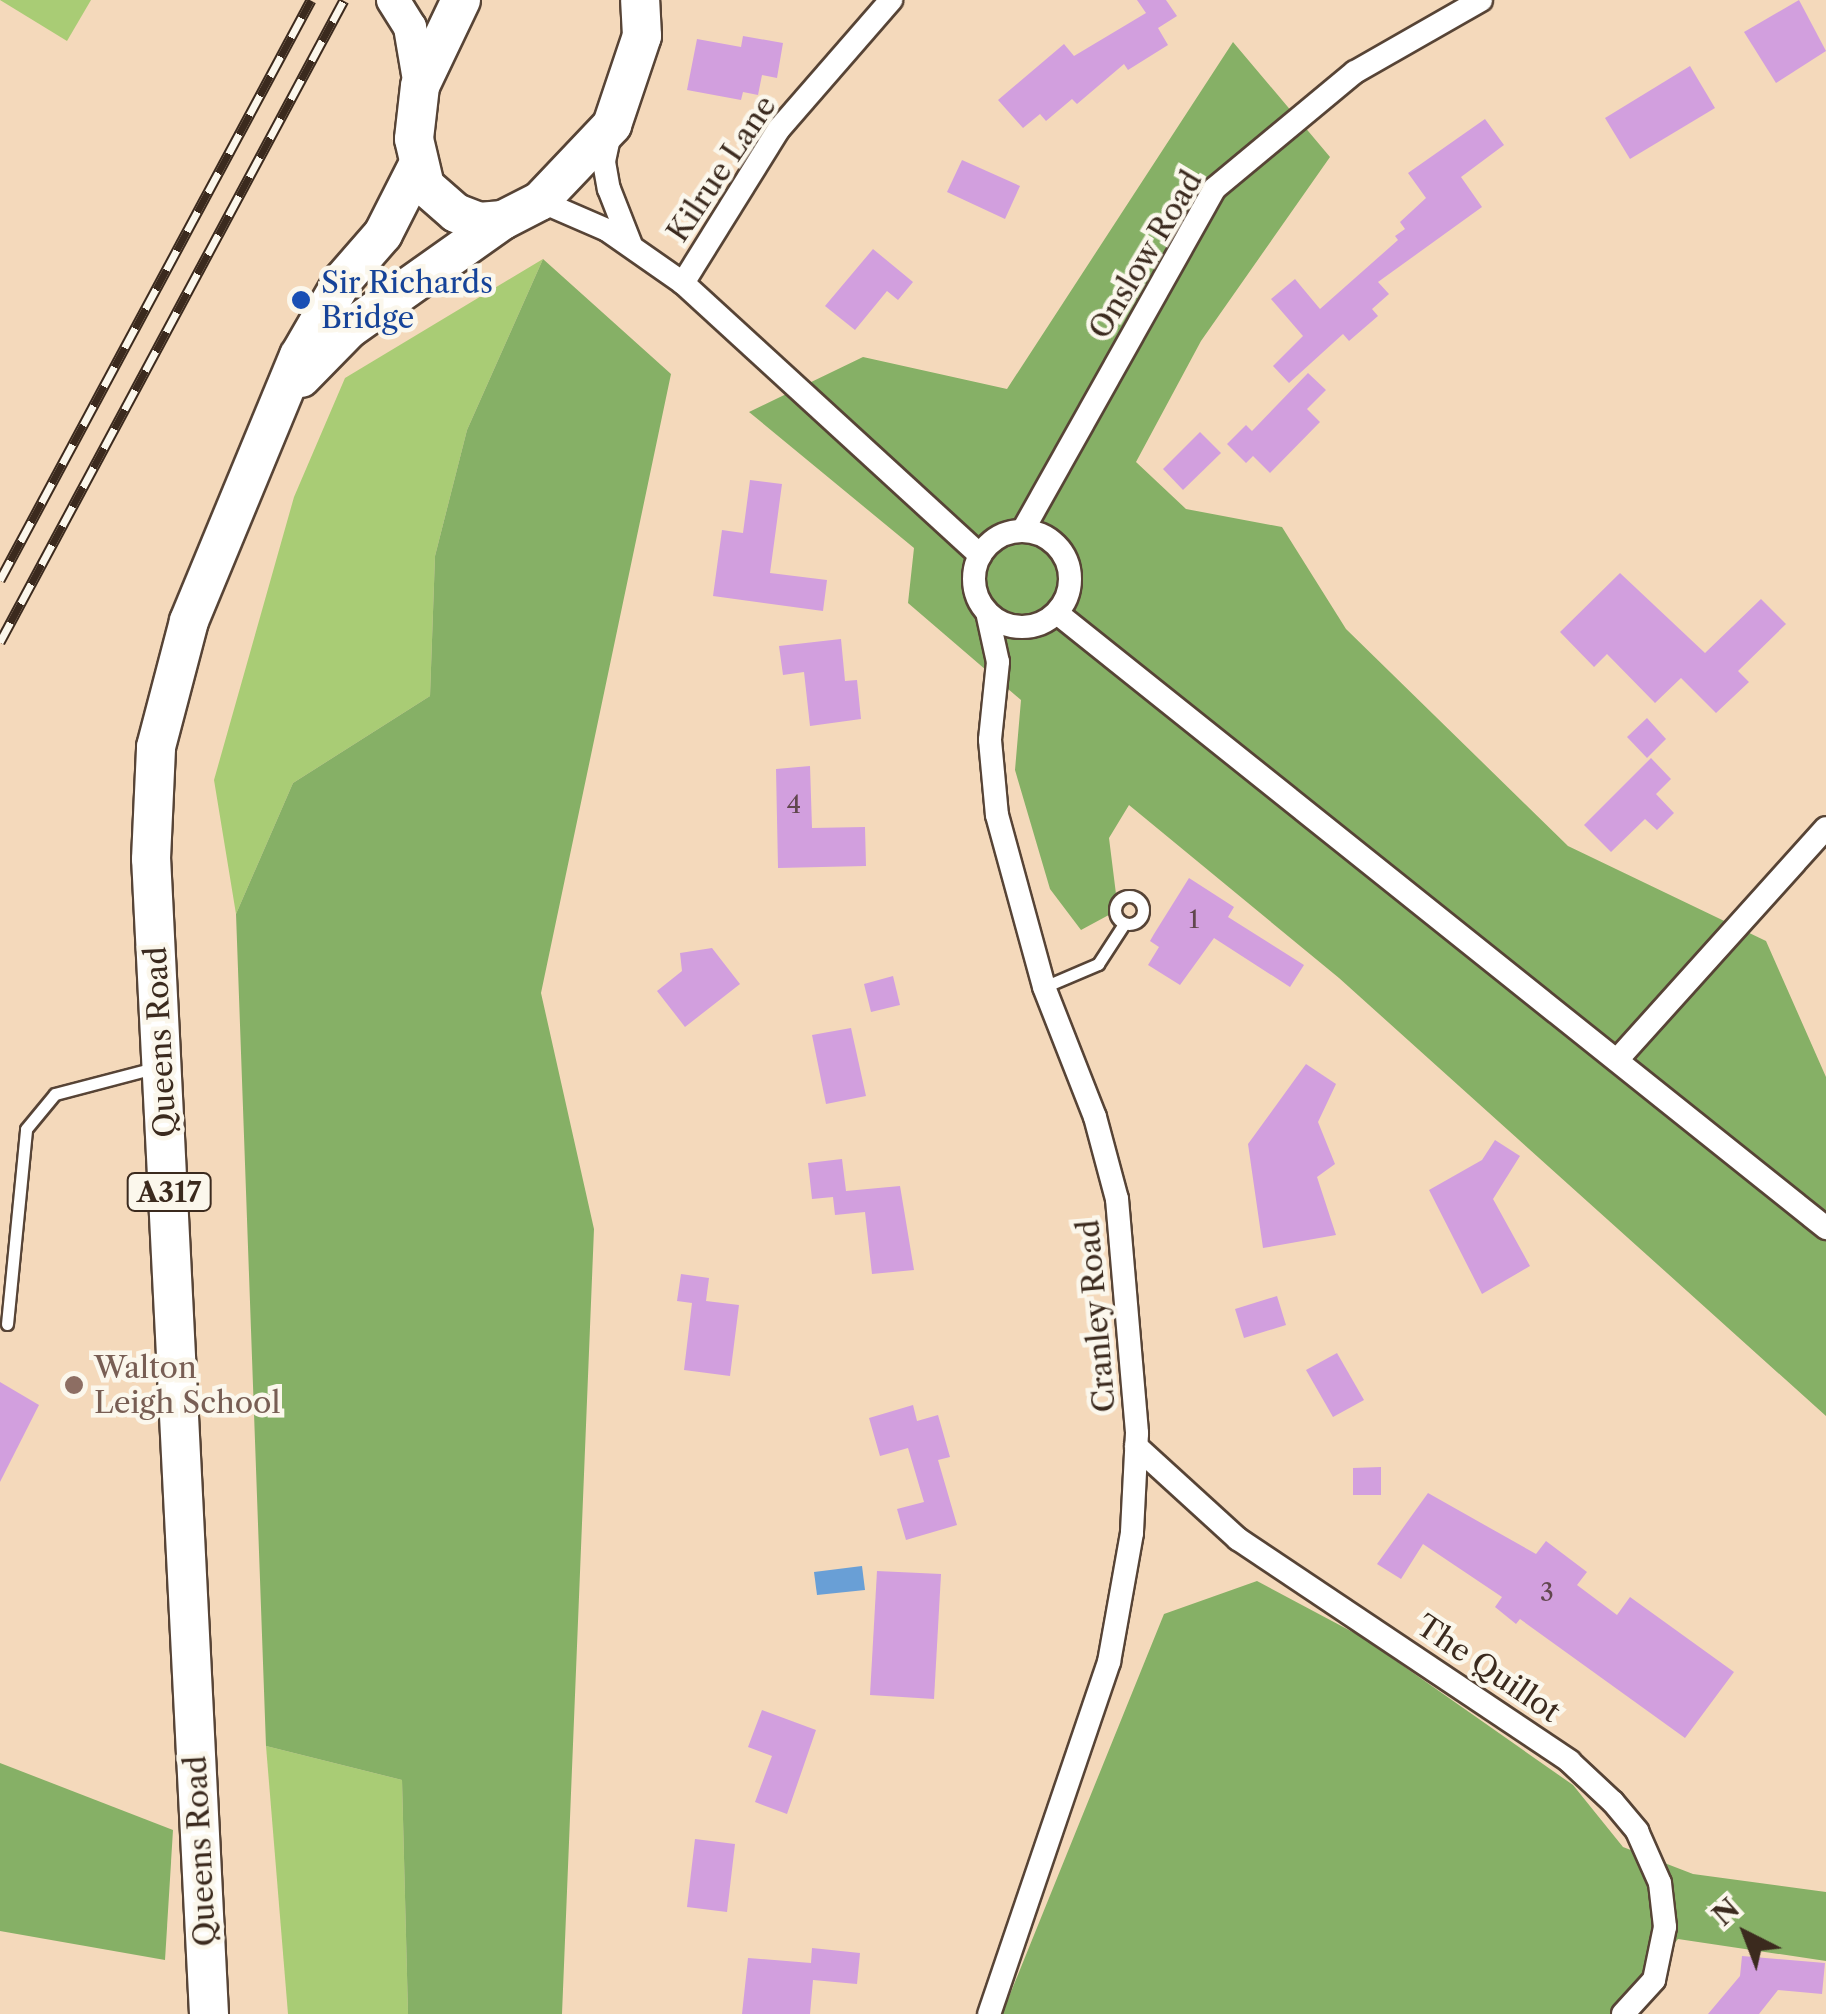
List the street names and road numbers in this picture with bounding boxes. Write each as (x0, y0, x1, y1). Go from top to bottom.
street label: Kilrue Lane (660, 89, 784, 249)
street label: Onslow Road (1082, 164, 1210, 346)
street label: Queens Road (138, 946, 184, 1138)
road number: A317 (126, 1169, 212, 1215)
street label: Cranley Road (1071, 1218, 1123, 1414)
street label: The Quillot (1409, 1608, 1567, 1730)
street label: Queens Road (178, 1755, 224, 1947)

